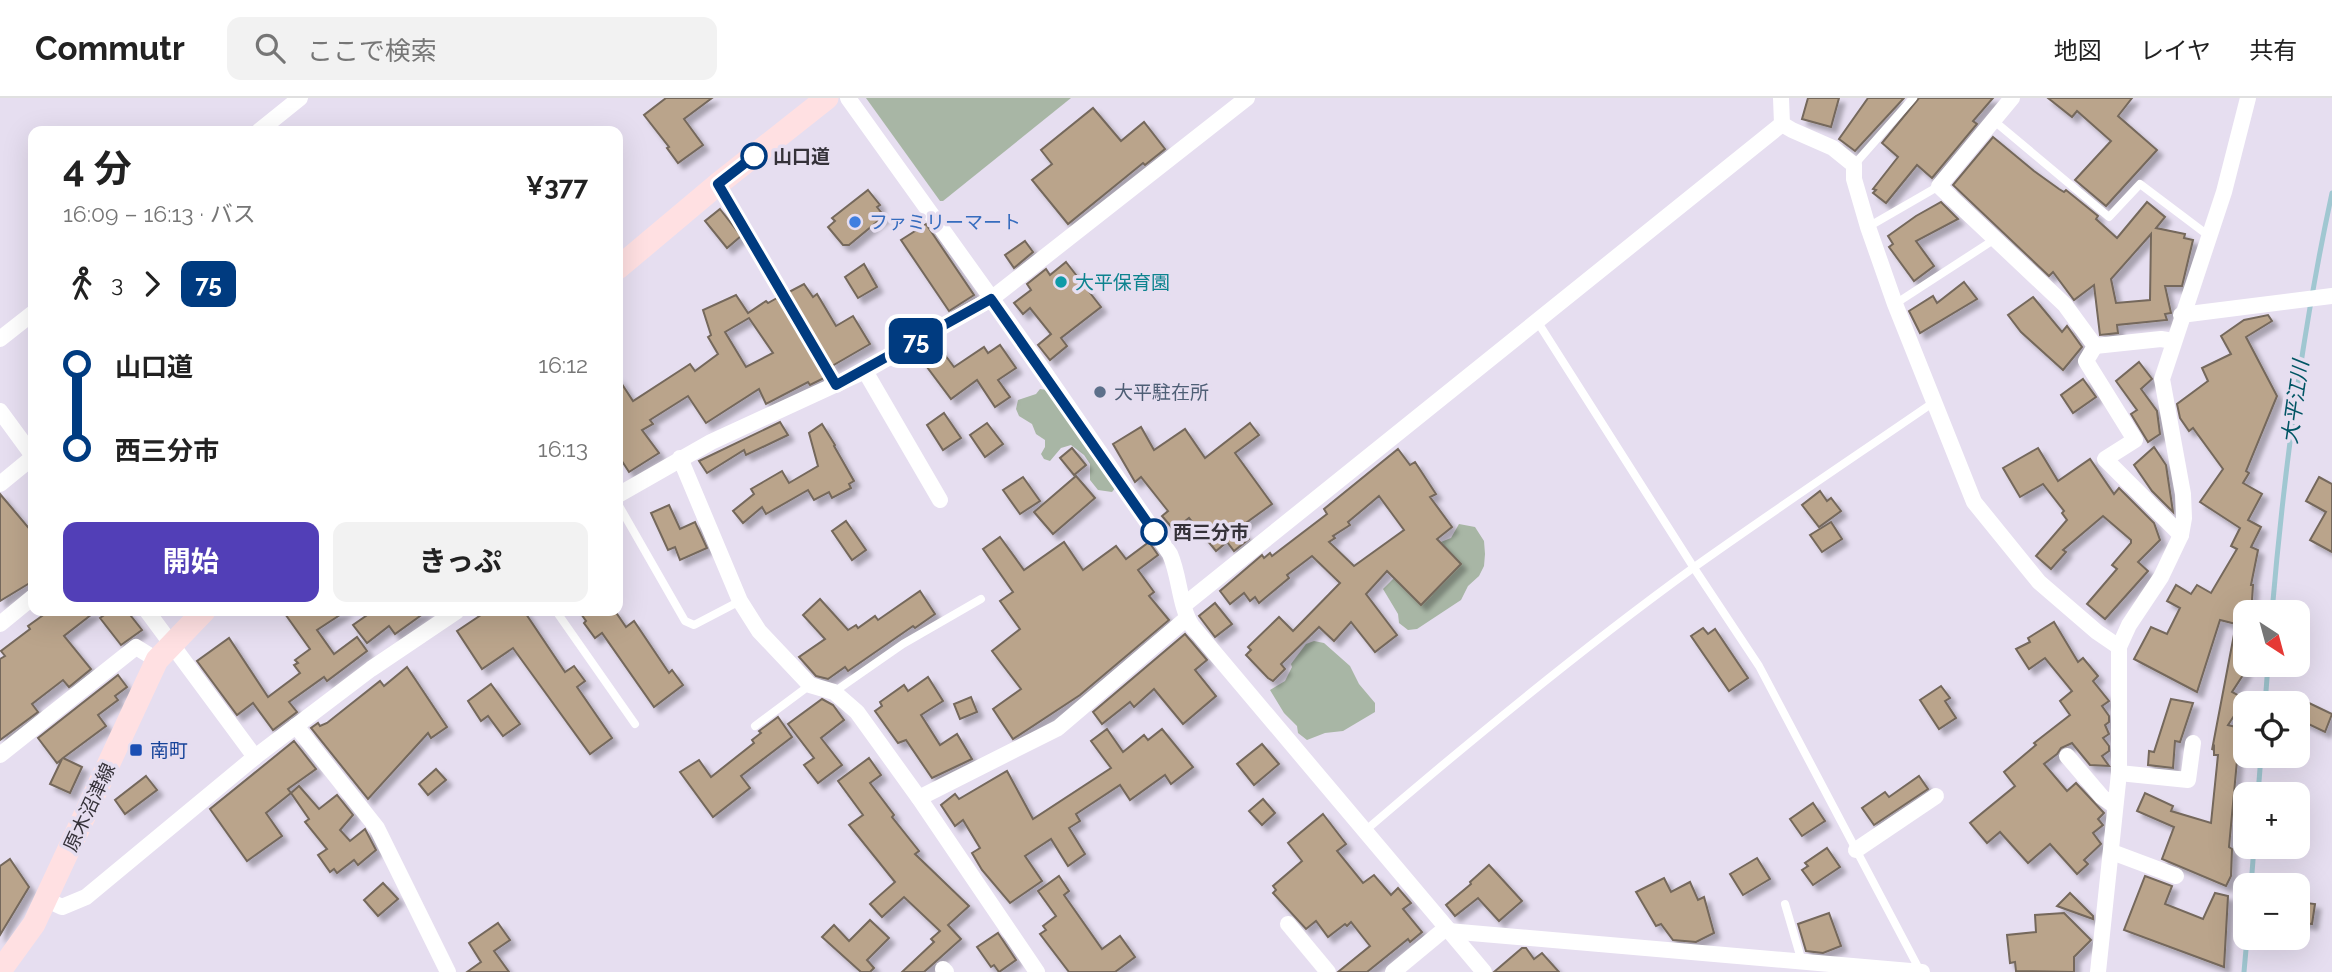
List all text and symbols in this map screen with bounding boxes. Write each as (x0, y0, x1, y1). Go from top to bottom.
search box (227, 17, 717, 80)
text: Commutr (35, 29, 185, 68)
icon: search (251, 29, 289, 67)
text: ここで検索 (307, 36, 437, 66)
text: 地図 (2054, 36, 2102, 65)
text: レイヤ (2140, 36, 2211, 65)
text: 共有 (2249, 36, 2297, 65)
marker: 山口道 (741, 143, 767, 169)
place label: 山口道 (773, 145, 830, 167)
text: 4 分 (63, 146, 132, 191)
text: ¥377 (526, 171, 588, 201)
text: 16:09 – 16:13 · バス (63, 200, 256, 227)
place label: ファミリーマート (869, 211, 1021, 233)
marker: ファミリーマート (847, 214, 863, 230)
icon: walk (63, 265, 101, 303)
icon: forward (133, 265, 171, 303)
text: 75 (195, 269, 222, 298)
text: 3 (111, 270, 123, 297)
place label: 大平保育園 (1075, 271, 1170, 293)
marker: 大平保育園 (1053, 274, 1069, 290)
line badge: 75 (884, 318, 948, 364)
text: 75 (903, 326, 929, 355)
text: 16:12 (538, 351, 588, 378)
text: 山口道 (115, 352, 193, 382)
water label: 大平江川 (2277, 357, 2314, 445)
place label: 大平駐在所 (1114, 381, 1209, 403)
marker: 大平駐在所 (1092, 384, 1108, 400)
text: 16:13 (538, 435, 588, 462)
text: 西三分市 (115, 436, 219, 466)
marker: 西三分市 (1141, 519, 1167, 545)
place label: 西三分市 (1173, 521, 1249, 543)
button: 開始 (63, 522, 319, 602)
button: きっぷ (333, 522, 588, 602)
north arrow (2233, 600, 2310, 677)
map controls (2233, 600, 2310, 950)
button: locate (2233, 691, 2310, 768)
place label: 南町 (150, 739, 188, 761)
marker: 南町 (128, 742, 144, 758)
street label: 原木沼津線 (59, 759, 119, 855)
button: + (2233, 782, 2310, 859)
button: − (2233, 873, 2310, 950)

